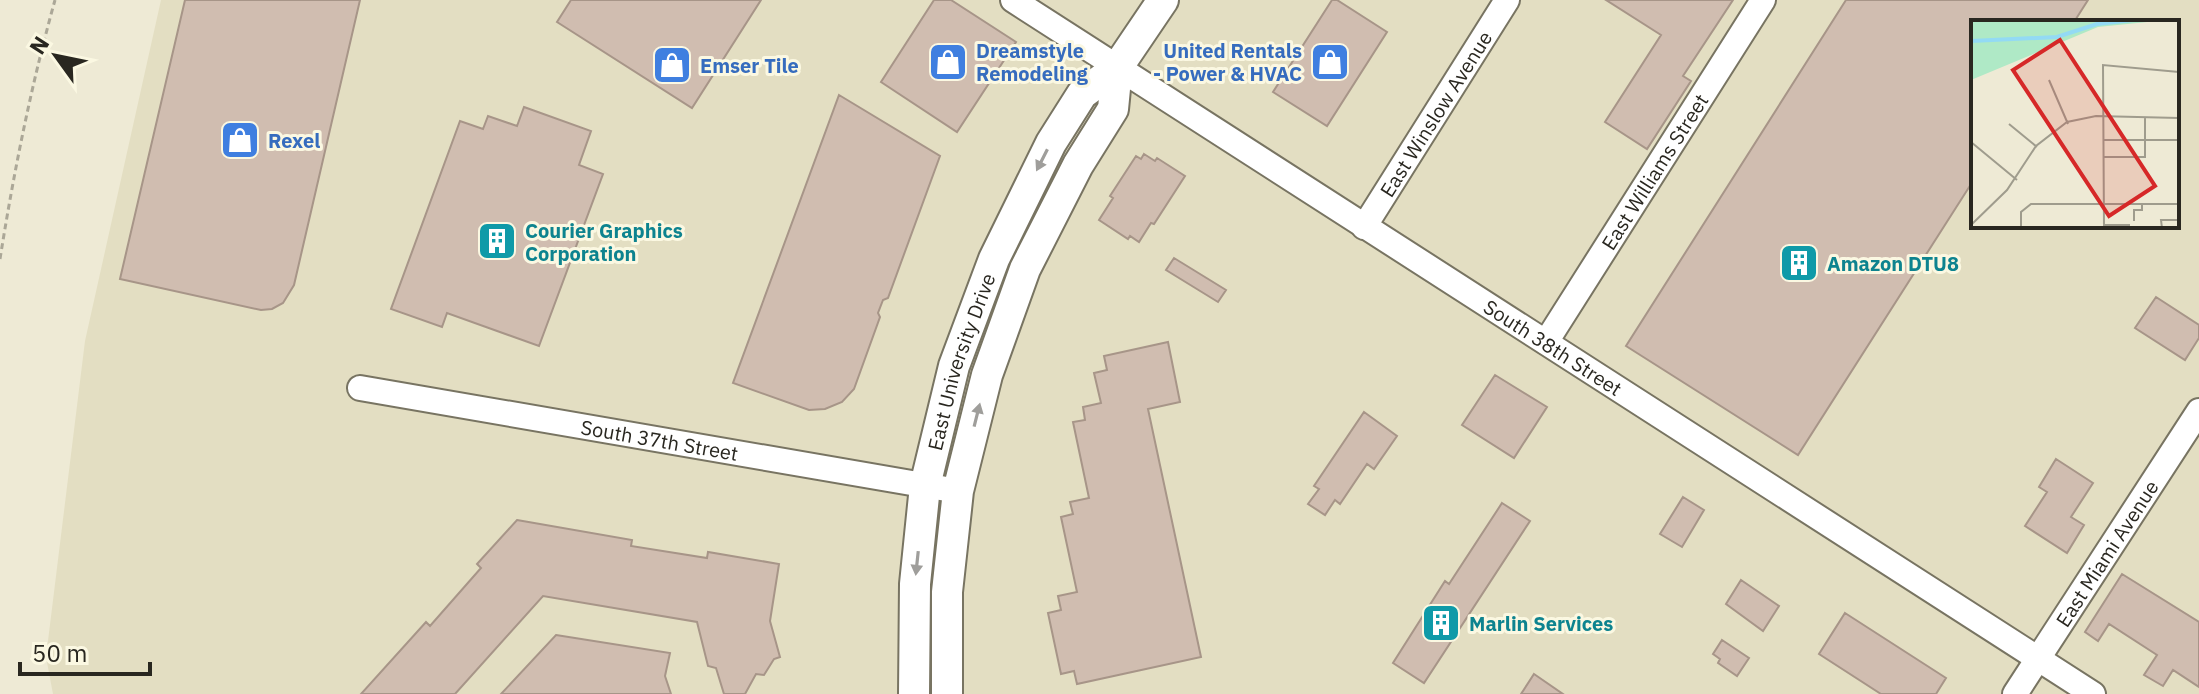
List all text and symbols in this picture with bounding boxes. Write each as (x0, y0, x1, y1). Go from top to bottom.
north arrow (16, 16, 96, 96)
inset map (1971, 20, 2179, 228)
street label: East Winslow Avenue (1373, 26, 1498, 202)
text: N (22, 30, 55, 59)
place label: Dreamstyle Remodeling (976, 37, 1089, 87)
place label: United Rentals - Power & HVAC (1153, 37, 1302, 87)
shop icon: Dreamstyle Remodeling (927, 41, 969, 83)
shop icon: United Rentals - Power & HVAC (1309, 41, 1351, 83)
shop icon: Emser Tile (651, 44, 693, 86)
place label: Emser Tile (700, 52, 799, 79)
street label: East Williams Street (1595, 88, 1714, 255)
shop icon: Rexel (219, 119, 261, 161)
place label: Rexel (268, 127, 320, 154)
one-way arrow (1035, 149, 1048, 172)
place label: Courier Graphics Corporation (525, 217, 683, 267)
building icon: Courier Graphics Corporation (476, 220, 518, 262)
building icon: Amazon DTU8 (1778, 242, 1820, 284)
place label: Amazon DTU8 (1827, 250, 1959, 277)
street label: East University Drive (921, 269, 1001, 453)
street label: South 38th Street (1479, 293, 1627, 402)
one-way arrow (972, 403, 984, 428)
street label: South 37th Street (579, 413, 740, 466)
street label: East Miami Avenue (2049, 475, 2164, 632)
one-way arrow (911, 551, 924, 576)
building icon: Marlin Services (1420, 602, 1462, 644)
place label: Marlin Services (1469, 610, 1613, 637)
scale bar (20, 626, 150, 676)
text: 50 m (32, 637, 87, 669)

